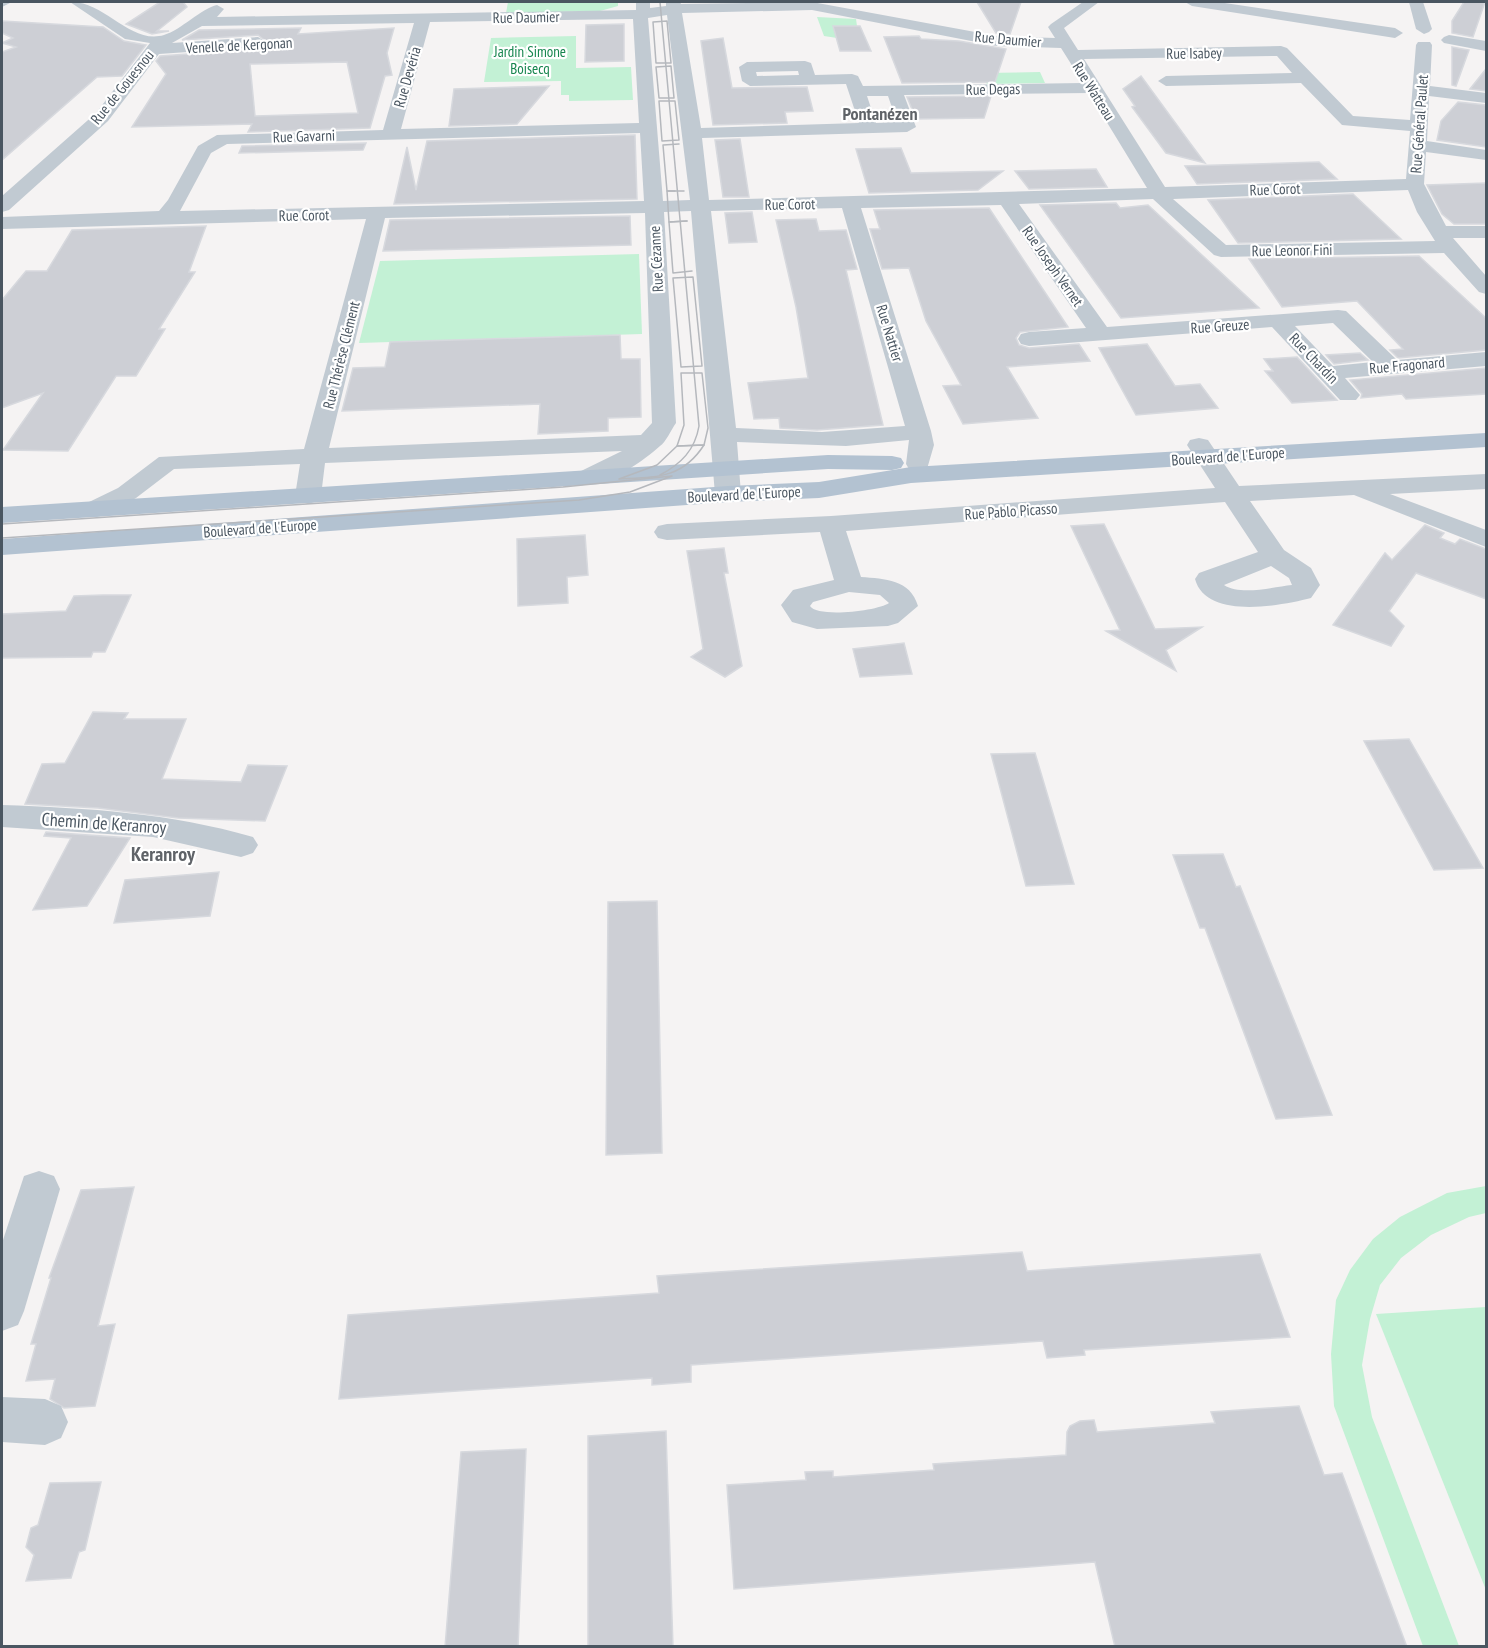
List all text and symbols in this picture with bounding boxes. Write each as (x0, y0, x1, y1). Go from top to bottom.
street label: Rue Daumier (492, 7, 560, 27)
street label: Rue Daumier (974, 27, 1043, 51)
street label: Venelle de Kergonan (184, 33, 293, 57)
park label: Jardin Simone Boisecq (493, 42, 566, 78)
street label: Rue Isabey (1166, 43, 1222, 63)
street label: Rue Devéria (389, 44, 425, 110)
street label: Rue de Gouesnou (86, 46, 158, 128)
street label: Rue Watteau (1069, 58, 1119, 124)
street label: Rue Général Paulet (1406, 74, 1432, 174)
street label: Rue Degas (966, 79, 1020, 99)
district label: Pontanézen (842, 102, 918, 125)
street label: Rue Gavarni (273, 125, 335, 147)
street label: Rue Corot (1249, 179, 1301, 199)
street label: Rue Corot (764, 194, 816, 214)
street label: Rue Corot (278, 205, 330, 225)
street label: Rue Joseph Vernet (1018, 222, 1088, 310)
street label: Rue Cézanne (645, 225, 667, 293)
street label: Rue Leonor Fini (1251, 240, 1333, 260)
street label: Rue Thérèse Clément (318, 299, 364, 411)
street label: Rue Nattier (872, 302, 908, 365)
street label: Rue Greuze (1190, 314, 1250, 338)
street label: Rue Chardin (1285, 329, 1343, 387)
street label: Rue Fragonard (1369, 352, 1445, 378)
street label: Boulevard de l'Europe (1171, 443, 1285, 469)
street label: Boulevard de l'Europe (687, 482, 801, 506)
street label: Rue Pablo Picasso (964, 498, 1058, 524)
street label: Boulevard de l'Europe (203, 515, 317, 541)
street label: Chemin de Keranroy (41, 807, 167, 839)
district label: Keranroy (131, 841, 196, 867)

